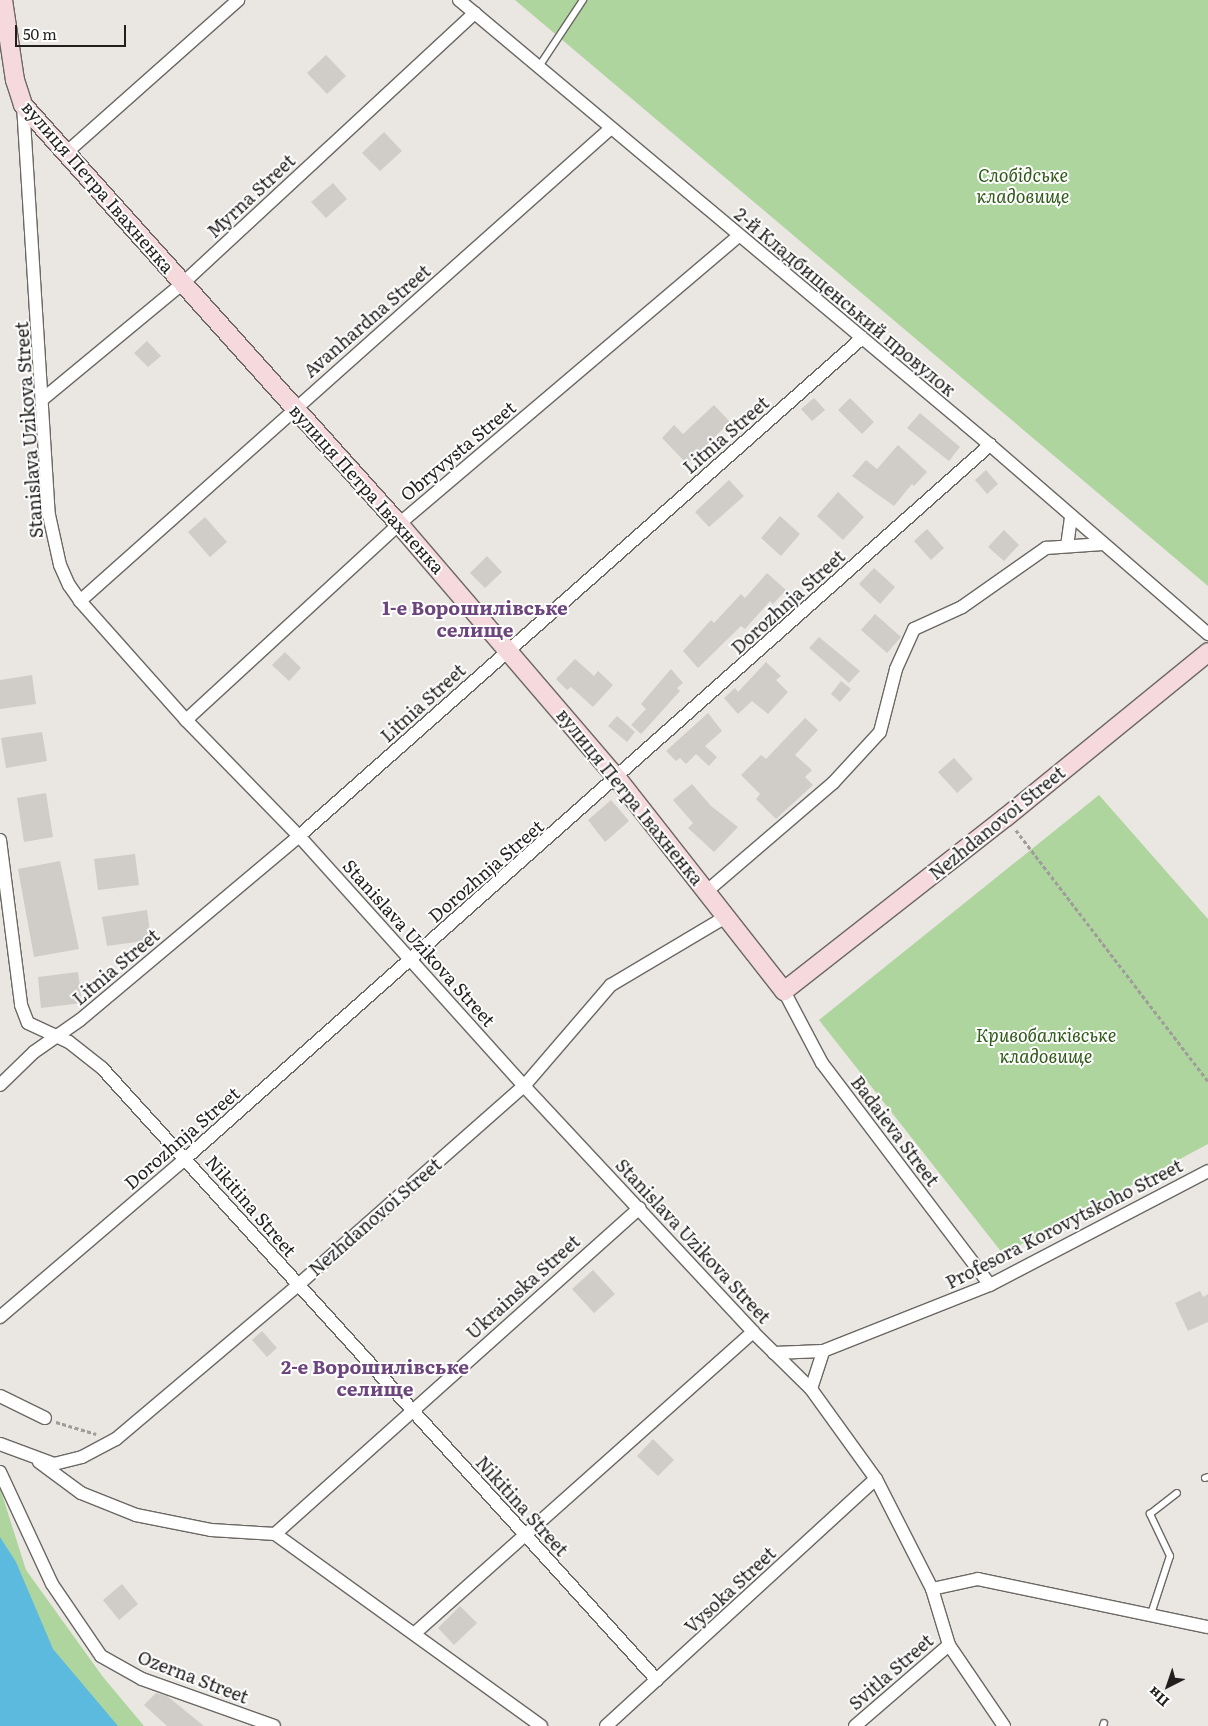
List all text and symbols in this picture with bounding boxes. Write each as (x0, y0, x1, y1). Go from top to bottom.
scale bar (18, 15, 129, 47)
text: 50 m (23, 22, 57, 45)
street label: вулиця Петра Івахненка (17, 97, 179, 277)
street label: Myrna Street (203, 150, 299, 242)
park label: Слобідське кладовище (977, 165, 1069, 208)
street label: 2-й Кладбищенський провулок (730, 203, 960, 401)
street label: Avanhardna Street (299, 260, 435, 382)
street label: Stanislava Uzikova Street (11, 321, 47, 539)
street label: Litnia Street (679, 392, 773, 478)
street label: Obryvysta Street (396, 397, 520, 505)
street label: вулиця Петра Івахненка (285, 400, 449, 578)
street label: Dorozhnja Street (727, 545, 849, 659)
district label: 1-е Ворошилівське селище (382, 597, 568, 641)
street label: Litnia Street (376, 659, 470, 747)
street label: вулиця Петра Івахненка (552, 704, 708, 890)
street label: Nezhdanovoi Street (925, 762, 1069, 884)
street label: Dorozhnja Street (424, 815, 548, 927)
street label: Stanislava Uzikova Street (338, 855, 500, 1031)
street label: Litnia Street (68, 924, 164, 1010)
park label: Кривобалківське кладовище (976, 1025, 1116, 1068)
street label: Badaieva Street (847, 1072, 943, 1190)
street label: Dorozhnja Street (120, 1082, 244, 1194)
street label: Nikitina Street (201, 1151, 301, 1261)
street label: Nezhdanovoi Street (304, 1154, 446, 1280)
street label: Stanislava Uzikova Street (611, 1154, 775, 1328)
street label: Profesora Korovytskoho Street (942, 1155, 1186, 1293)
street label: Ukrainska Street (462, 1230, 584, 1344)
district label: 2-е Ворошилівське селище (281, 1356, 469, 1400)
street label: Nikitina Street (472, 1452, 572, 1560)
street label: Vysoka Street (680, 1542, 780, 1638)
street label: Svitla Street (844, 1630, 938, 1714)
street label: Ozerna Street (135, 1646, 251, 1708)
north arrow (1143, 1661, 1193, 1711)
text: Пн (1143, 1683, 1173, 1712)

